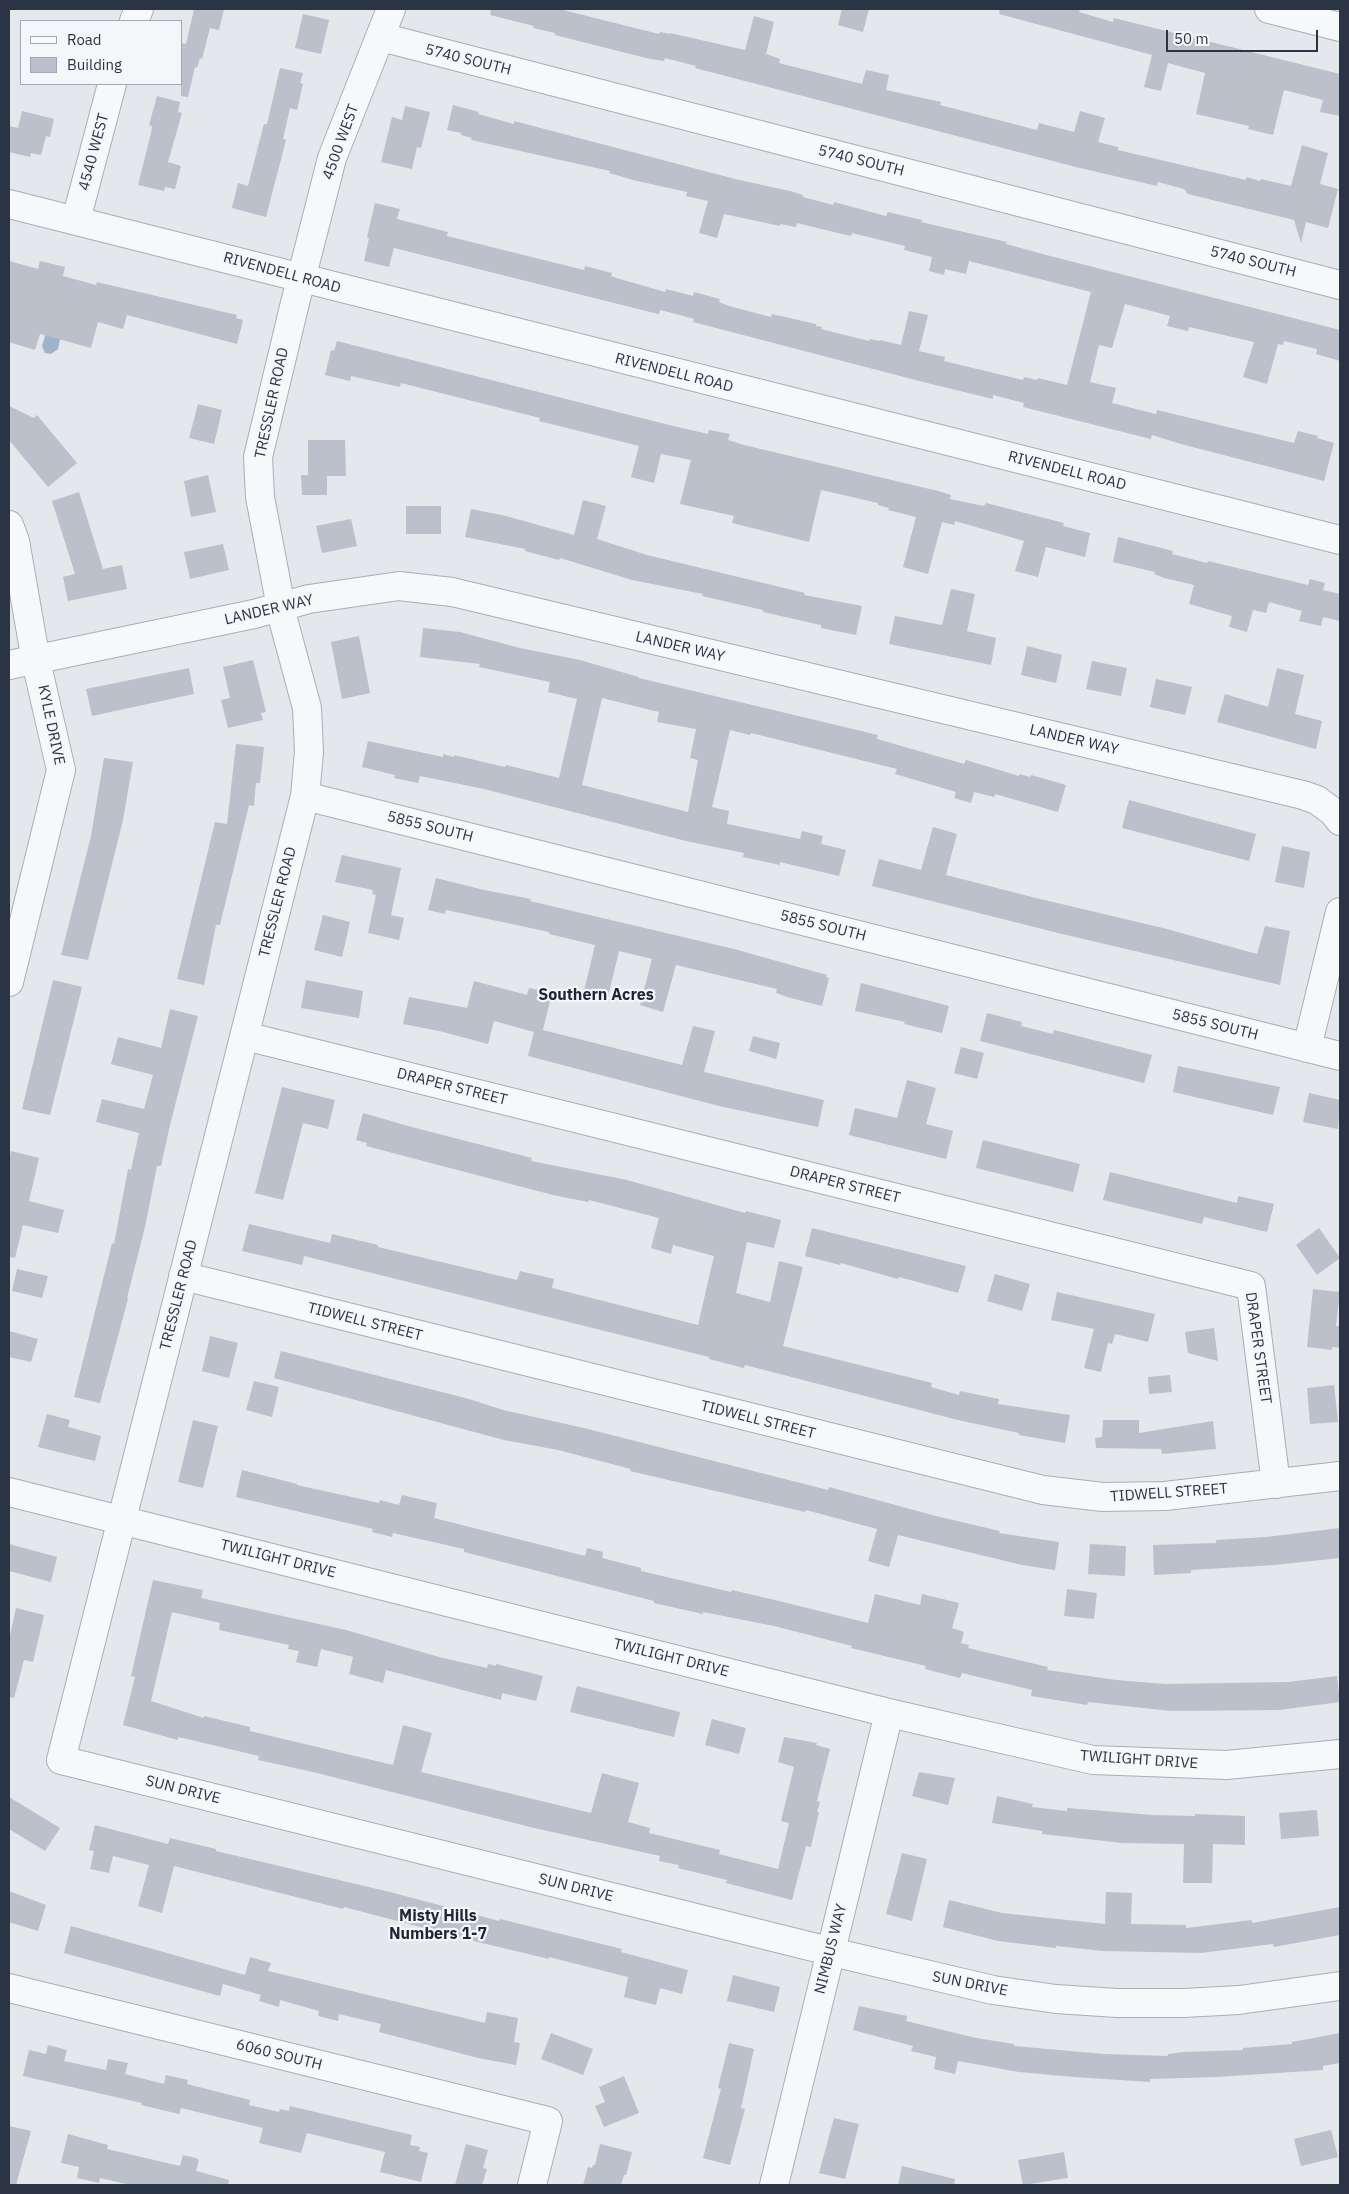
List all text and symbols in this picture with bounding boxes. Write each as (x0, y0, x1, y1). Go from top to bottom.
legend (20, 20, 182, 85)
scale bar (1169, 20, 1322, 52)
text: 50 m (1174, 29, 1209, 48)
text: Road (67, 30, 102, 49)
street label: 5740 SOUTH (423, 41, 513, 79)
text: Building (67, 55, 122, 74)
street label: 4500 WEST (319, 102, 363, 182)
street label: 4540 WEST (75, 112, 113, 192)
street label: 5740 SOUTH (816, 142, 906, 180)
street label: 5740 SOUTH (1208, 243, 1298, 281)
street label: RIVENDELL ROAD (221, 249, 343, 297)
street label: TRESSLER ROAD (251, 346, 293, 460)
street label: RIVENDELL ROAD (613, 350, 735, 396)
street label: RIVENDELL ROAD (1006, 448, 1128, 494)
street label: LANDER WAY (223, 591, 315, 629)
street label: LANDER WAY (634, 628, 726, 666)
street label: KYLE DRIVE (34, 683, 68, 767)
street label: LANDER WAY (1028, 721, 1120, 759)
street label: 5855 SOUTH (385, 808, 475, 846)
street label: TRESSLER ROAD (256, 845, 300, 959)
street label: 5855 SOUTH (778, 907, 868, 945)
district label: Southern Acres (538, 985, 654, 1005)
street label: 5855 SOUTH (1170, 1006, 1260, 1044)
street label: DRAPER STREET (395, 1065, 509, 1109)
street label: DRAPER STREET (788, 1163, 902, 1207)
street label: TRESSLER ROAD (157, 1238, 201, 1352)
street label: DRAPER STREET (1241, 1291, 1275, 1405)
street label: TIDWELL STREET (306, 1299, 424, 1345)
street label: TIDWELL STREET (699, 1397, 817, 1443)
street label: TIDWELL STREET (1110, 1480, 1228, 1506)
street label: TWILIGHT DRIVE (218, 1536, 338, 1582)
street label: TWILIGHT DRIVE (611, 1635, 731, 1681)
street label: TWILIGHT DRIVE (1079, 1747, 1199, 1773)
street label: SUN DRIVE (144, 1772, 222, 1808)
street label: SUN DRIVE (537, 1870, 615, 1906)
street label: NIMBUS WAY (811, 1902, 851, 1996)
district label: Misty Hills Numbers 1-7 (389, 1906, 487, 1944)
street label: SUN DRIVE (931, 1968, 1009, 2000)
street label: 6060 SOUTH (234, 2036, 324, 2074)

